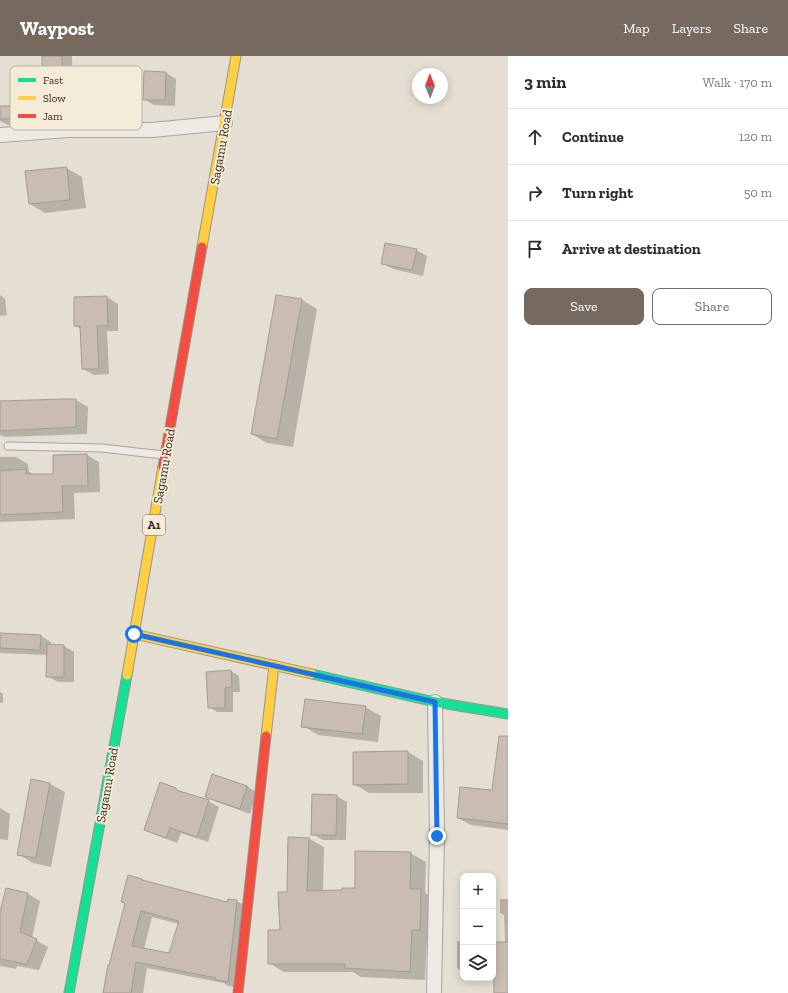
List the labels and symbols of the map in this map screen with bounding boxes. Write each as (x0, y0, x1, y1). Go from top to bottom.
legend (10, 66, 142, 130)
north arrow (412, 68, 448, 104)
text: Fast (43, 74, 64, 87)
text: Slow (43, 92, 66, 105)
street label: Sagamu Road (207, 108, 235, 186)
text: Jam (43, 110, 63, 123)
street label: Sagamu Road (150, 427, 178, 505)
road number: A1 (143, 515, 165, 535)
route start (125, 625, 143, 643)
street label: Sagamu Road (93, 746, 121, 824)
route end (428, 827, 446, 845)

